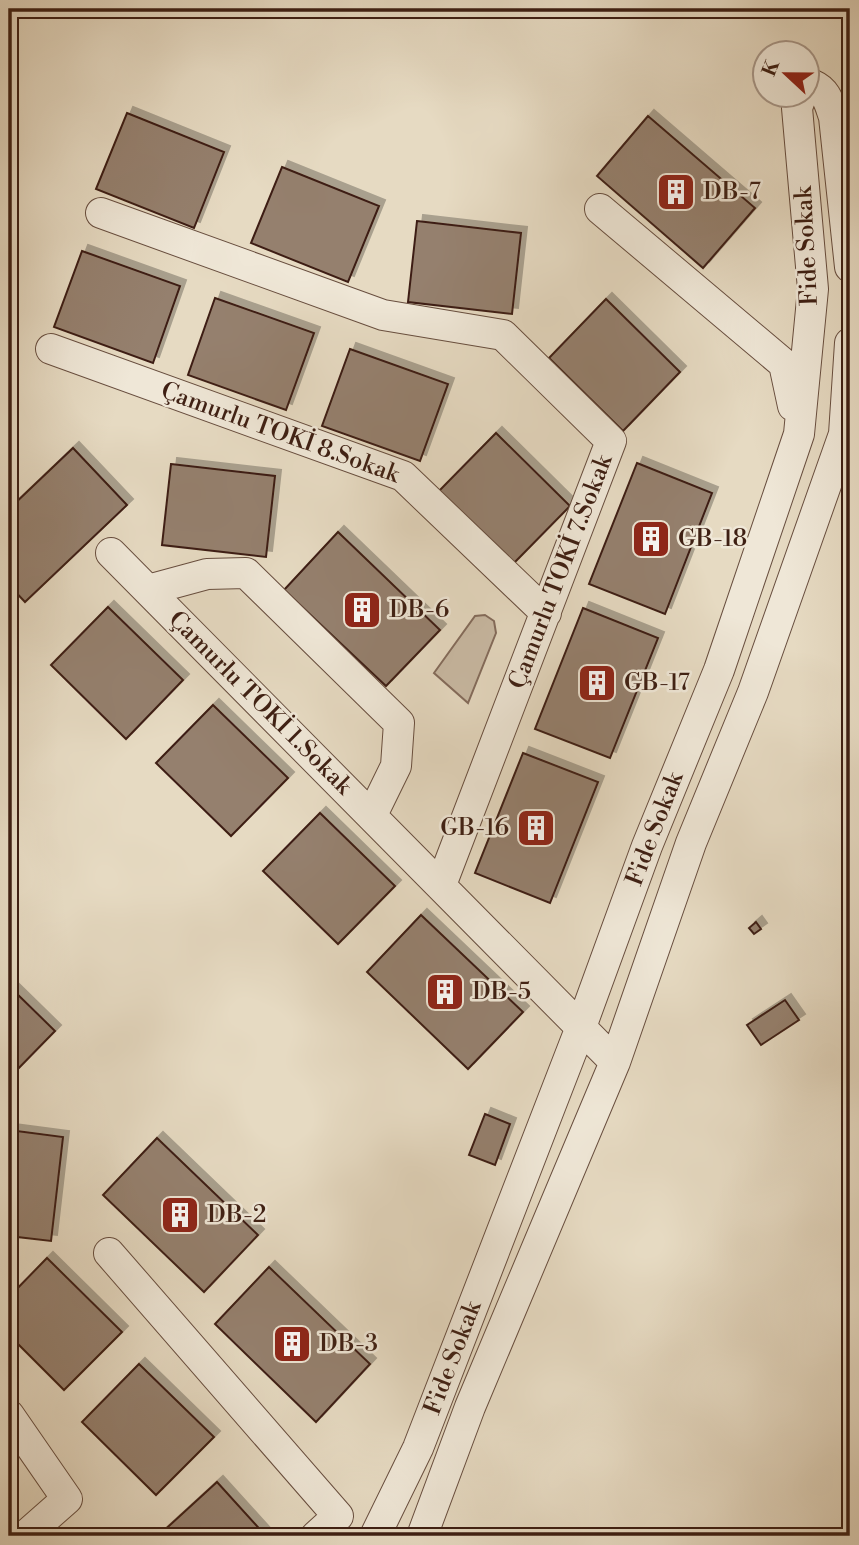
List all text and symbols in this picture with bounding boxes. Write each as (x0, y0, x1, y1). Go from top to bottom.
north arrow (750, 38, 820, 108)
text: K (757, 56, 785, 80)
building icon: DB-7 (655, 171, 697, 213)
place label: DB-7 (703, 177, 761, 207)
street label: Fide Sokak (789, 184, 825, 306)
street label: Çamurlu TOKİ 8.Sokak (157, 375, 405, 491)
street label: Çamurlu TOKİ 7.Sokak (502, 449, 620, 693)
building icon: GB-18 (630, 518, 672, 560)
place label: GB-18 (678, 524, 747, 554)
building icon: DB-6 (341, 589, 383, 631)
place label: DB-6 (389, 595, 449, 625)
street label: Çamurlu TOKİ 1.Sokak (162, 604, 360, 802)
building icon: GB-17 (576, 662, 618, 704)
place label: GB-17 (624, 668, 690, 698)
street label: Fide Sokak (620, 767, 691, 890)
building icon: GB-16 (515, 807, 557, 849)
place label: GB-16 (440, 813, 509, 843)
building icon: DB-5 (424, 971, 466, 1013)
place label: DB-5 (472, 977, 531, 1007)
building icon: DB-2 (159, 1194, 201, 1236)
place label: DB-2 (207, 1200, 266, 1230)
street label: Fide Sokak (418, 1296, 489, 1419)
building icon: DB-3 (271, 1323, 313, 1365)
place label: DB-3 (319, 1329, 378, 1359)

